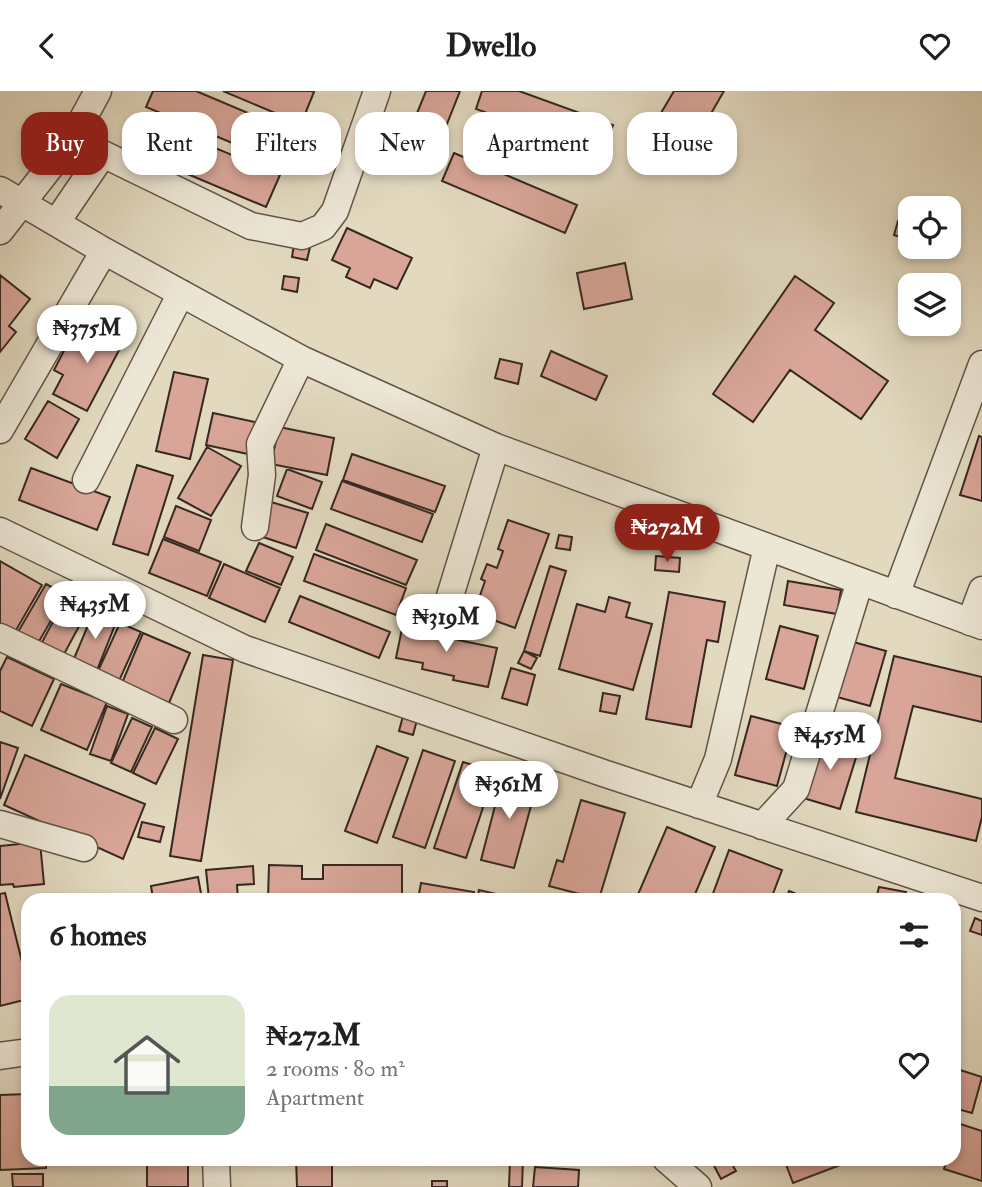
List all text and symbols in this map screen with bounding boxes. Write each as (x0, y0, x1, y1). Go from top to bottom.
text: Dwello (446, 26, 536, 66)
icon: back (28, 27, 66, 65)
icon: heart (916, 27, 954, 65)
chip: Buy (21, 112, 108, 175)
chip: Rent (122, 112, 217, 175)
chip: Filters (231, 112, 341, 175)
chip: New (355, 112, 449, 175)
chip: Apartment (463, 112, 613, 175)
chip: House (627, 112, 737, 175)
map controls (898, 196, 961, 336)
button: locate (898, 196, 961, 259)
button: layers (898, 273, 961, 336)
pin: ₦375M (38, 306, 136, 365)
text: ₦375M (53, 313, 121, 342)
pin: ₦272M (618, 505, 716, 564)
text: ₦272M (631, 512, 703, 541)
pin: ₦435M (46, 581, 144, 641)
text: ₦435M (60, 589, 130, 618)
pin: ₦319M (397, 595, 495, 654)
text: ₦319M (412, 602, 480, 631)
pin: ₦455M (781, 713, 879, 772)
text: ₦455M (794, 720, 866, 749)
pin: ₦361M (460, 761, 558, 821)
text: ₦361M (475, 769, 543, 798)
icon: filters (895, 916, 933, 954)
text: 6 homes (49, 917, 147, 954)
text: ₦272M (266, 1017, 361, 1054)
icon: home (105, 1023, 189, 1107)
icon: heart (895, 1046, 933, 1084)
text: 2 rooms · 80 m² (266, 1054, 405, 1083)
text: Apartment (266, 1083, 364, 1112)

